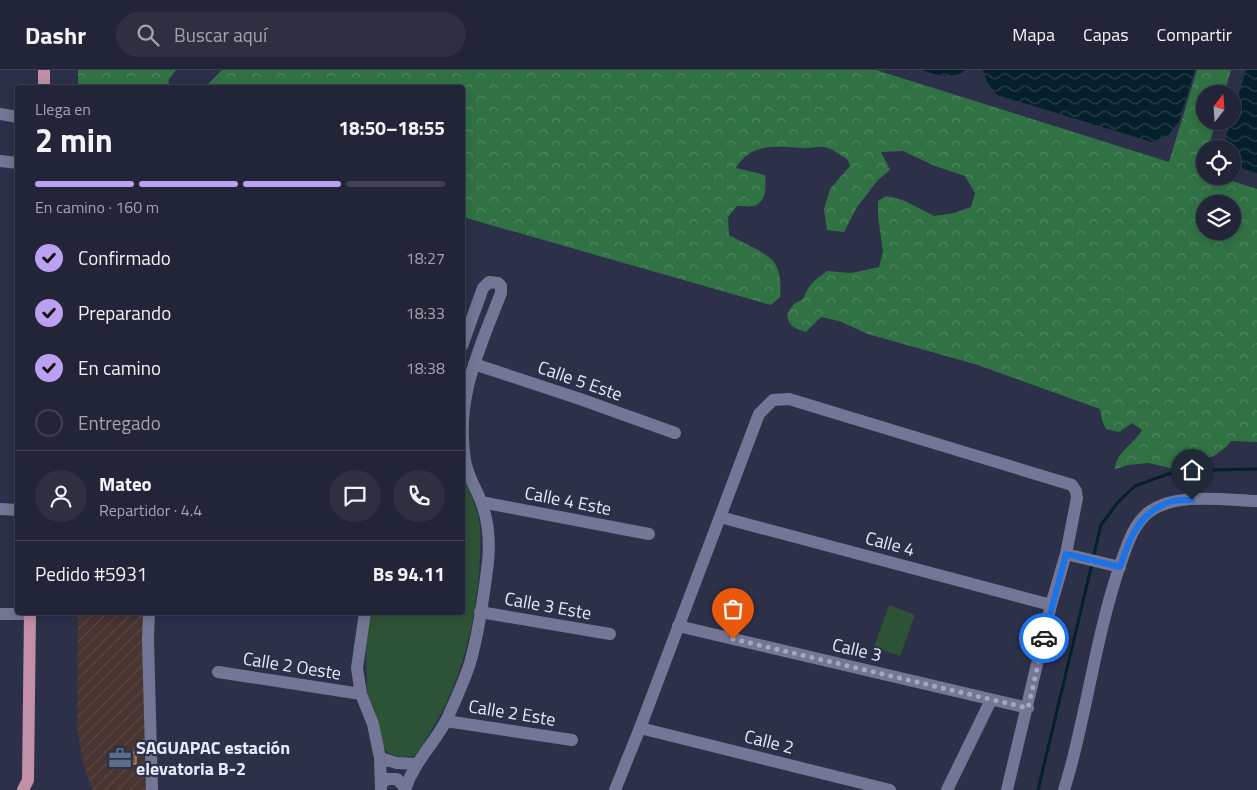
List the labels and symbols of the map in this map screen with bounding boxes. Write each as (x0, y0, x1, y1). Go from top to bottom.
north arrow (1196, 85, 1241, 130)
street label: Calle 5 Este (534, 353, 626, 408)
pin (1171, 449, 1213, 500)
street label: Calle 4 Este (522, 479, 614, 522)
street label: Calle 4 (862, 524, 918, 563)
street label: Calle 3 Este (502, 585, 594, 626)
pin (712, 588, 754, 639)
courier (1019, 613, 1069, 663)
street label: Calle 3 (830, 631, 885, 668)
street label: Calle 2 Oeste (241, 644, 343, 687)
street label: Calle 2 Este (467, 692, 558, 733)
street label: Calle 2 (741, 722, 797, 761)
place label: SAGUAPAC estación elevatoria B-2 (136, 734, 290, 782)
office icon: SAGUAPAC estación elevatoria B-2 (107, 745, 133, 771)

